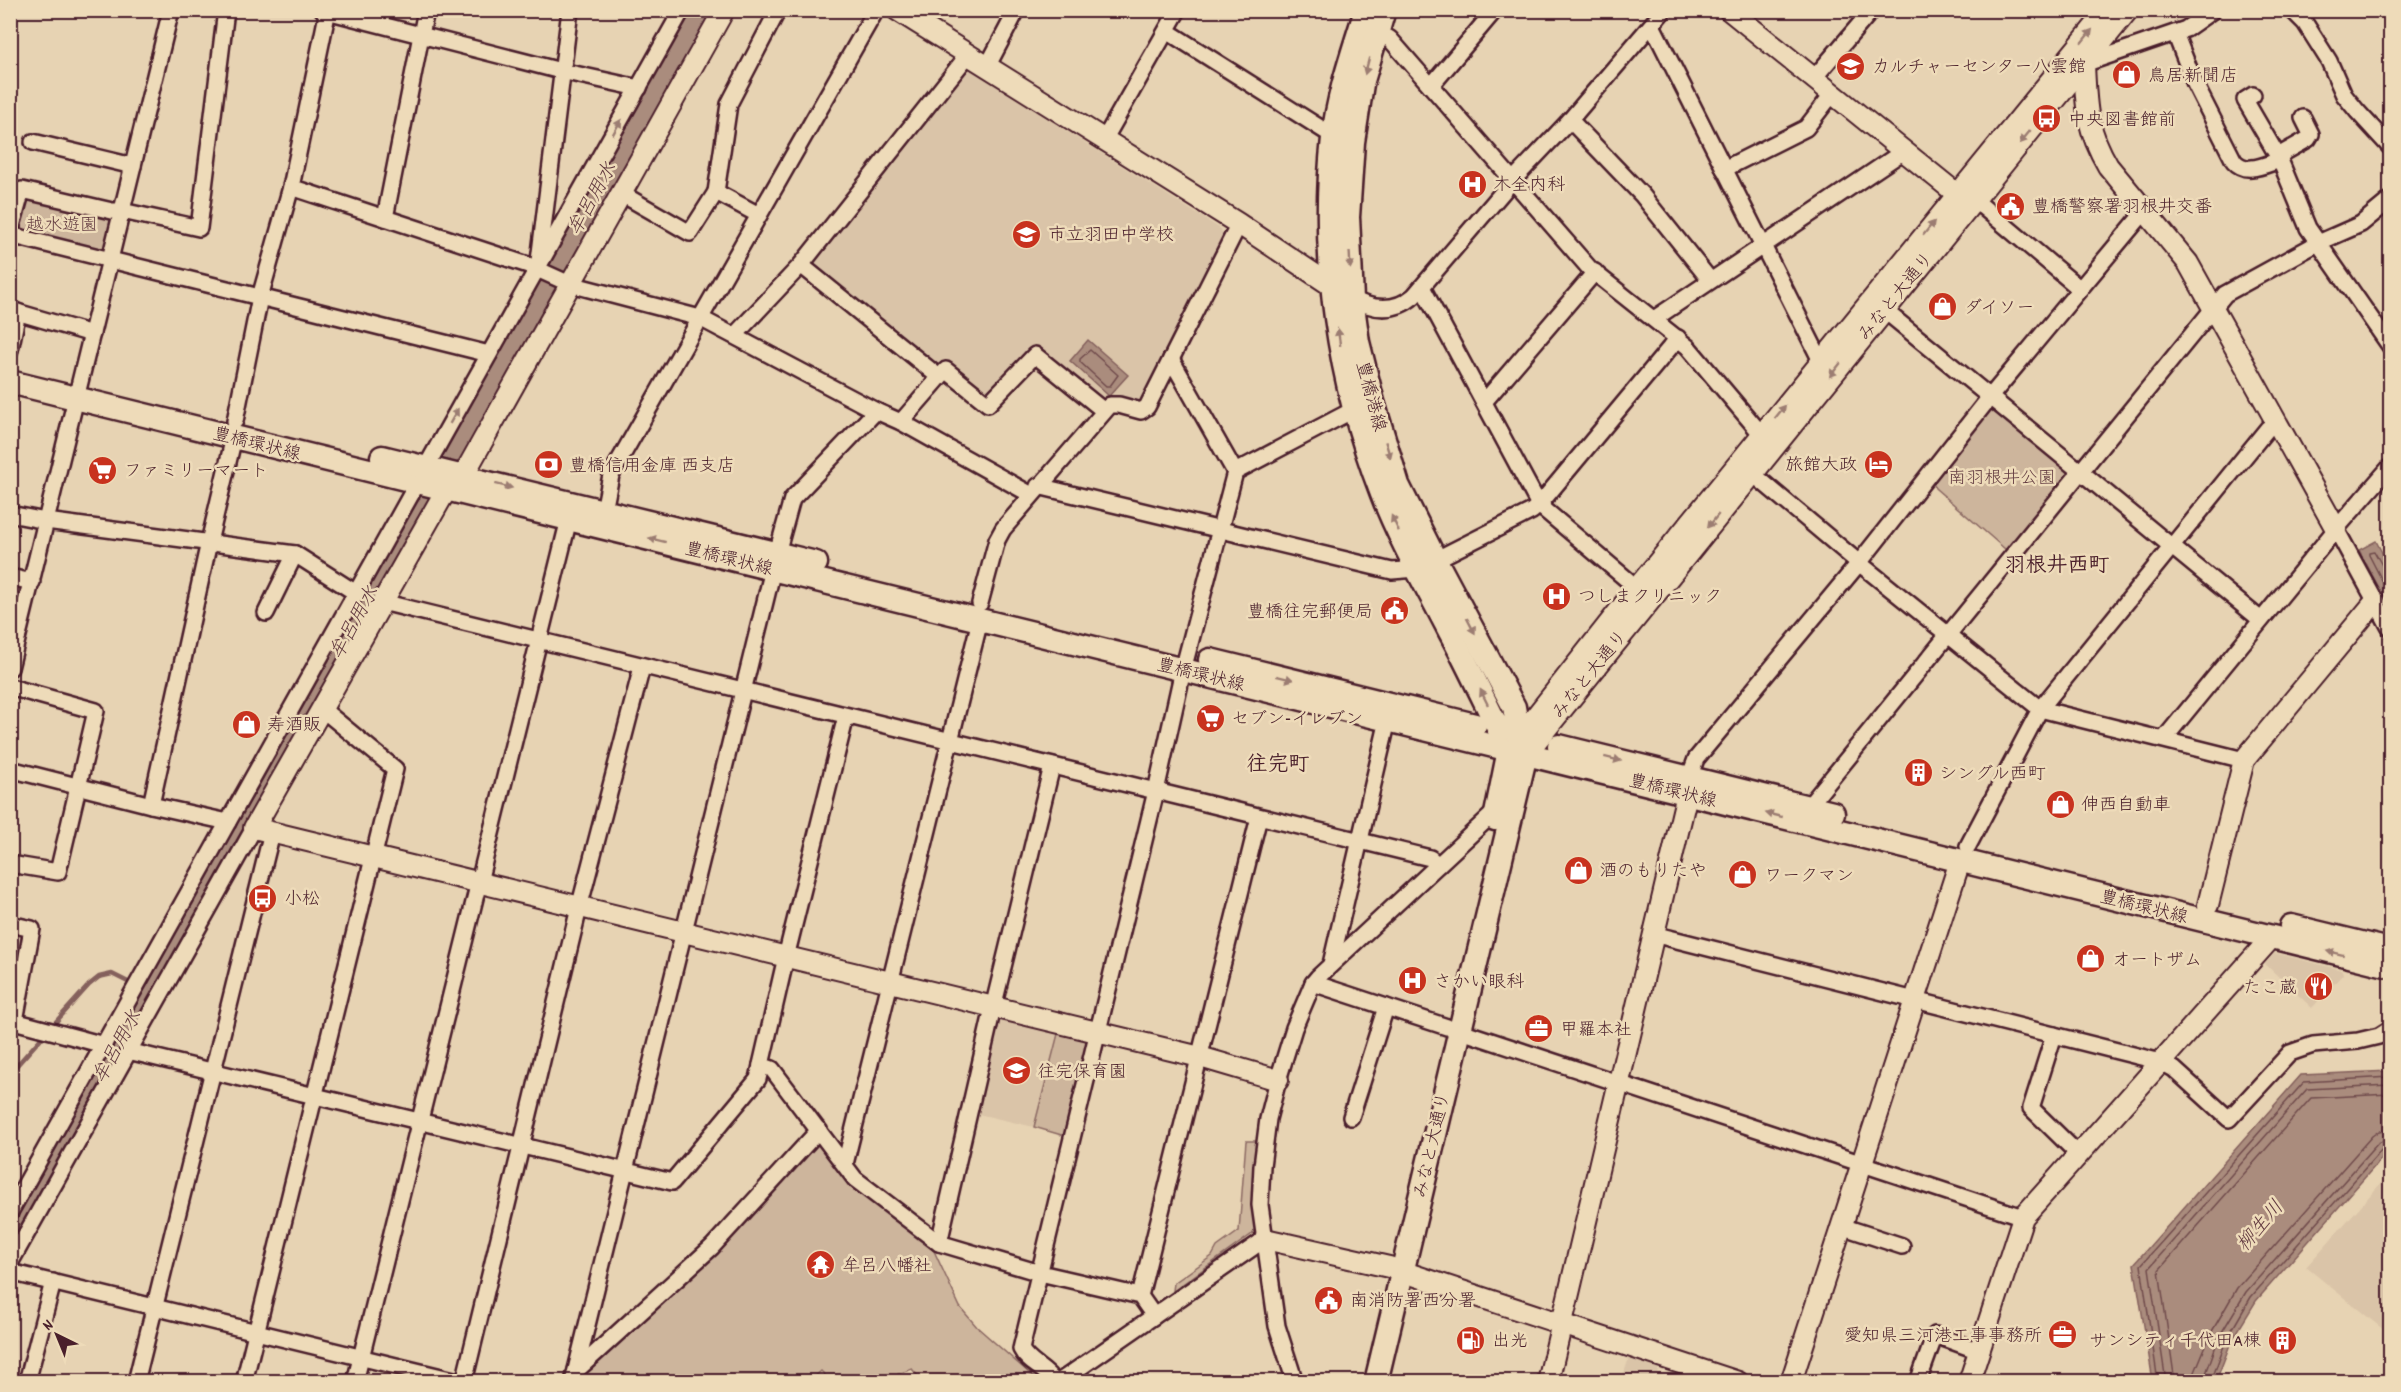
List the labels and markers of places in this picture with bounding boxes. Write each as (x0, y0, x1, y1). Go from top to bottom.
school or university icon: カルチャーセンター八雲館 (1835, 50, 1867, 82)
place label: カルチャーセンター八雲館 (1872, 56, 2086, 81)
shop icon: 鳥居新聞店 (2111, 59, 2143, 91)
place label: 鳥居新聞店 (2148, 65, 2238, 90)
bus stop icon: 中央図書館前 (2031, 103, 2063, 135)
place label: 中央図書館前 (2068, 109, 2176, 134)
hospital icon: 木全内科 (1456, 168, 1488, 200)
place label: 木全内科 (1493, 174, 1565, 199)
public building icon: 豊橋警察署羽根井交番 (1995, 190, 2027, 222)
place label: 豊橋警察署羽根井交番 (2032, 196, 2212, 221)
school or university icon: 市立羽田中学校 (1011, 218, 1043, 250)
place label: 市立羽田中学校 (1048, 224, 1174, 249)
shop icon: ダイソー (1927, 291, 1959, 323)
place label: ダイソー (1964, 297, 2034, 322)
hotel icon: 旅館大政 (1862, 448, 1894, 480)
bank icon: 豊橋信用金庫 西支店 (532, 449, 564, 481)
supermarket icon: ファミリーマート (87, 454, 119, 486)
place label: 旅館大政 (1785, 454, 1857, 479)
place label: 豊橋信用金庫 西支店 (569, 455, 735, 480)
place label: ファミリーマート (124, 460, 268, 485)
hospital icon: つしまクリニック (1541, 580, 1573, 612)
place label: つしまクリニック (1578, 586, 1722, 611)
public building icon: 豊橋往完郵便局 (1378, 595, 1410, 627)
place label: 豊橋往完郵便局 (1247, 601, 1373, 626)
supermarket icon: セブン-イレブン (1194, 702, 1226, 734)
shop icon: 寿酒販 (230, 708, 262, 740)
place label: セブン-イレブン (1231, 708, 1363, 733)
place label: 寿酒販 (267, 714, 321, 739)
building icon: シングル西町 (1902, 757, 1934, 789)
place label: シングル西町 (1939, 763, 2046, 788)
shop icon: 伸西自動車 (2044, 788, 2076, 820)
place label: 伸西自動車 (2081, 794, 2171, 819)
shop icon: 酒のもりたや (1562, 854, 1594, 886)
shop icon: ワークマン (1727, 859, 1759, 891)
place label: 酒のもりたや (1599, 860, 1707, 885)
place label: ワークマン (1764, 865, 1854, 890)
bus stop icon: 小松 (247, 882, 279, 914)
place label: 小松 (284, 888, 320, 913)
shop icon: オートザム (2075, 943, 2107, 975)
place label: オートザム (2112, 949, 2202, 974)
hospital icon: さかい眼科 (1397, 965, 1429, 997)
place label: さかい眼科 (1434, 971, 1524, 996)
restaurant icon: たこ蔵 (2302, 971, 2334, 1003)
place label: たこ蔵 (2243, 977, 2297, 1002)
office icon: 甲羅本社 (1523, 1013, 1555, 1045)
place label: 甲羅本社 (1560, 1019, 1632, 1044)
school or university icon: 往完保育園 (1000, 1055, 1032, 1087)
place label: 往完保育園 (1037, 1061, 1127, 1086)
temple icon: 牟呂八幡社 (805, 1249, 837, 1281)
place label: 牟呂八幡社 (842, 1255, 932, 1280)
public building icon: 南消防署西分署 (1313, 1284, 1345, 1316)
place label: 南消防署西分署 (1350, 1290, 1476, 1315)
office icon: 愛知県三河港工事事務所 (2047, 1319, 2079, 1351)
fuel station icon: 出光 (1455, 1324, 1487, 1356)
building icon: サンシティ千代田A棟 (2266, 1324, 2298, 1356)
place label: 愛知県三河港工事事務所 (1844, 1325, 2042, 1350)
place label: 出光 (1492, 1330, 1528, 1355)
place label: サンシティ千代田A棟 (2089, 1330, 2261, 1355)

